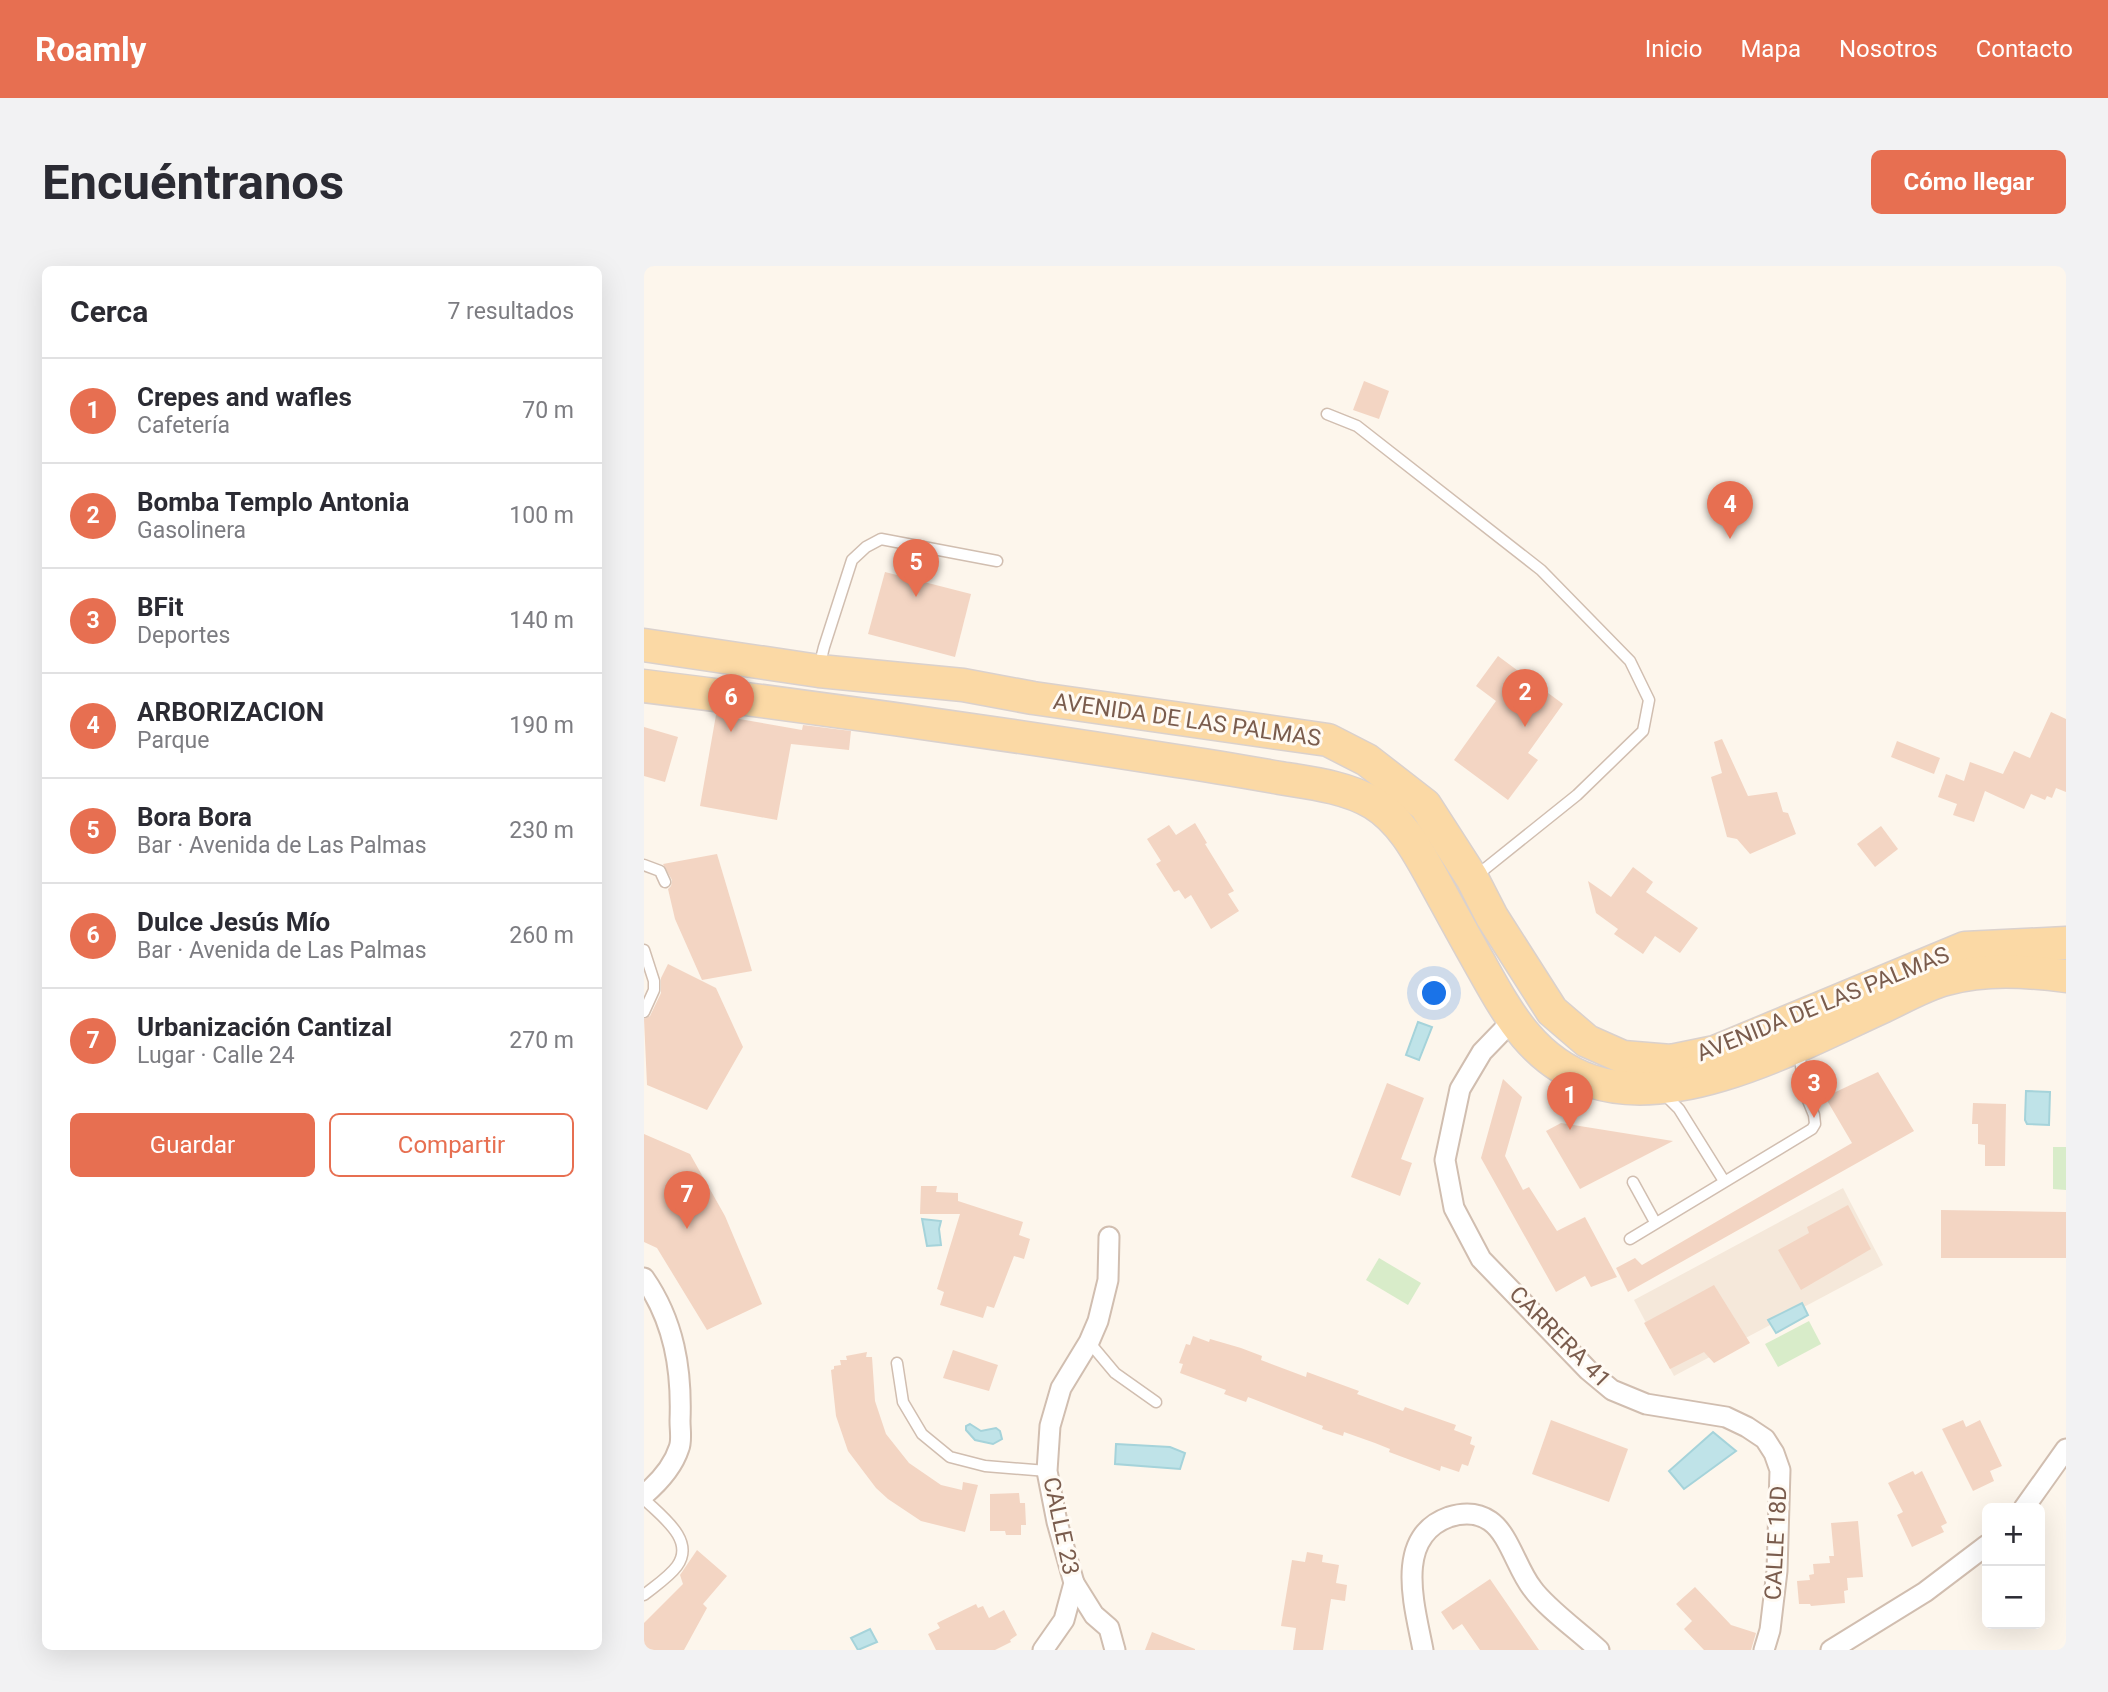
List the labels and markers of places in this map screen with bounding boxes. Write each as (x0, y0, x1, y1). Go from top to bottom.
pin: 4 (1707, 481, 1753, 539)
pin: 5 (893, 539, 939, 597)
pin: 2 (1502, 669, 1548, 727)
pin: 6 (708, 674, 754, 732)
pin: 3 (1791, 1060, 1837, 1118)
pin: 1 (1547, 1072, 1593, 1130)
pin: 7 (664, 1171, 710, 1229)

